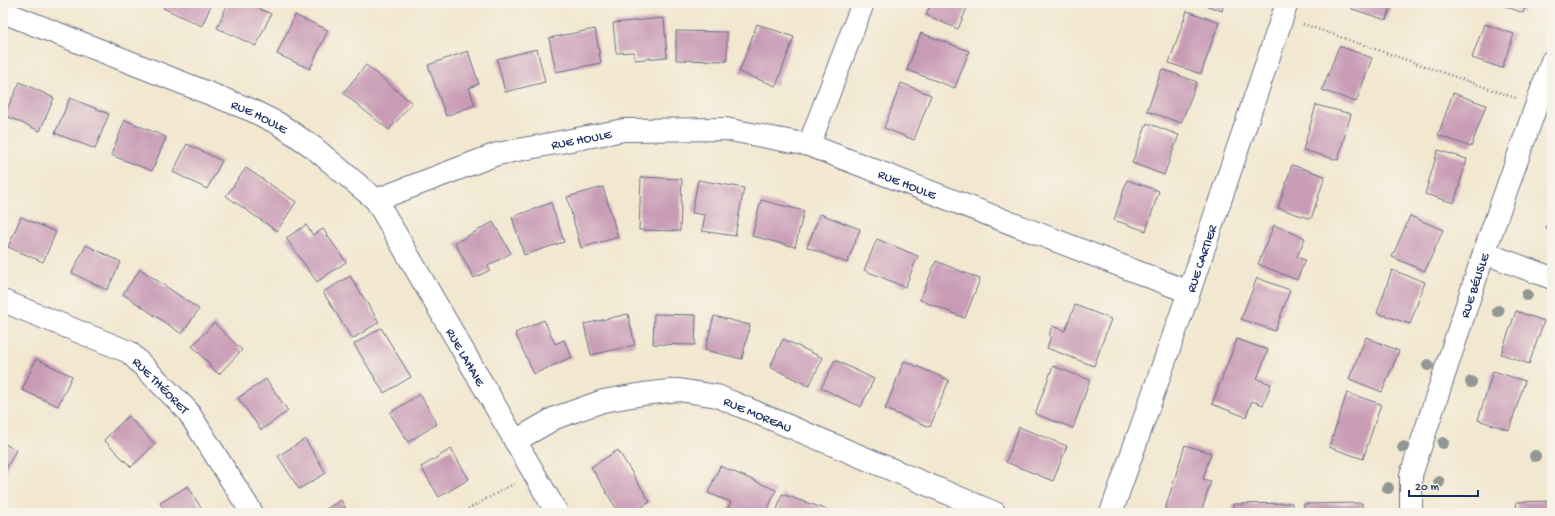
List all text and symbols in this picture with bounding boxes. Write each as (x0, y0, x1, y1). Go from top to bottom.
street label: RUE HOULE (228, 98, 291, 138)
street label: RUE HOULE (550, 127, 614, 154)
street label: RUE HOULE (876, 167, 939, 204)
street label: RUE CARTIER (1184, 222, 1222, 295)
street label: RUE BÉLISLE (1458, 251, 1494, 320)
street label: RUE LAHAIE (442, 326, 487, 390)
street label: RUE THÉORET (128, 355, 192, 418)
street label: RUE MOREAU (721, 395, 794, 437)
scale bar (1409, 472, 1478, 498)
text: 20 m (1415, 481, 1440, 495)

